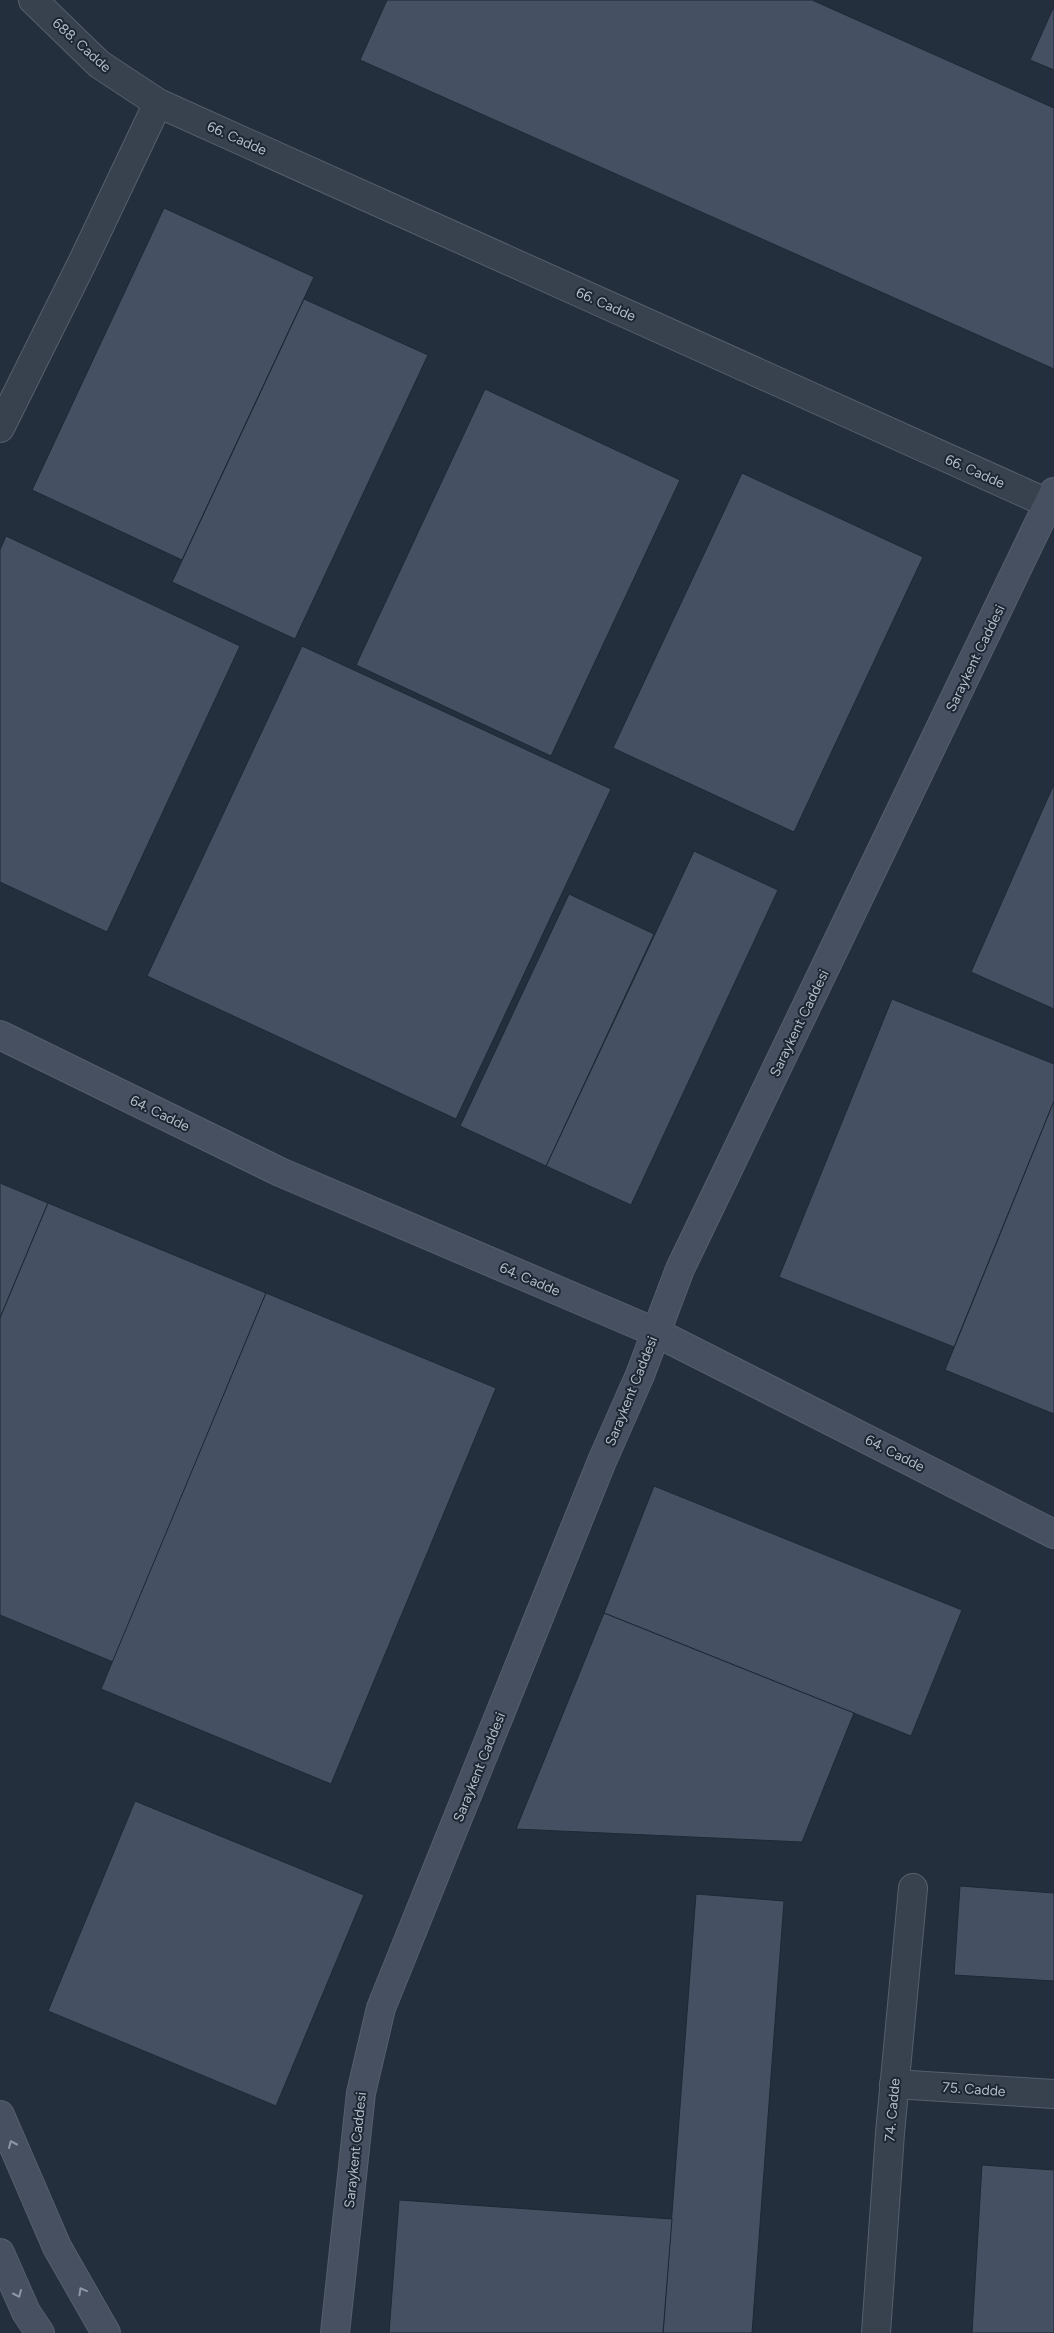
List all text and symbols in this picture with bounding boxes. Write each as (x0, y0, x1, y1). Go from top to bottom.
street label: 688. Cadde (49, 15, 115, 76)
street label: 66. Cadde (204, 118, 270, 159)
street label: 66. Cadde (573, 284, 639, 325)
street label: 66. Cadde (942, 451, 1008, 492)
street label: Saraykent Caddesi (942, 602, 1009, 714)
street label: Saraykent Caddesi (766, 967, 833, 1079)
street label: 64. Cadde (127, 1092, 193, 1135)
street label: 64. Cadde (497, 1259, 563, 1300)
street label: Saraykent Caddesi (602, 1334, 661, 1449)
street label: 64. Cadde (862, 1431, 928, 1476)
street label: Saraykent Caddesi (450, 1710, 509, 1825)
street label: 74. Cadde (881, 2077, 904, 2143)
street label: 75. Cadde (942, 2079, 1006, 2100)
street label: Saraykent Caddesi (341, 2091, 370, 2209)
one-way arrow (8, 2140, 19, 2149)
one-way arrow (78, 2287, 88, 2296)
one-way arrow (12, 2289, 23, 2298)

